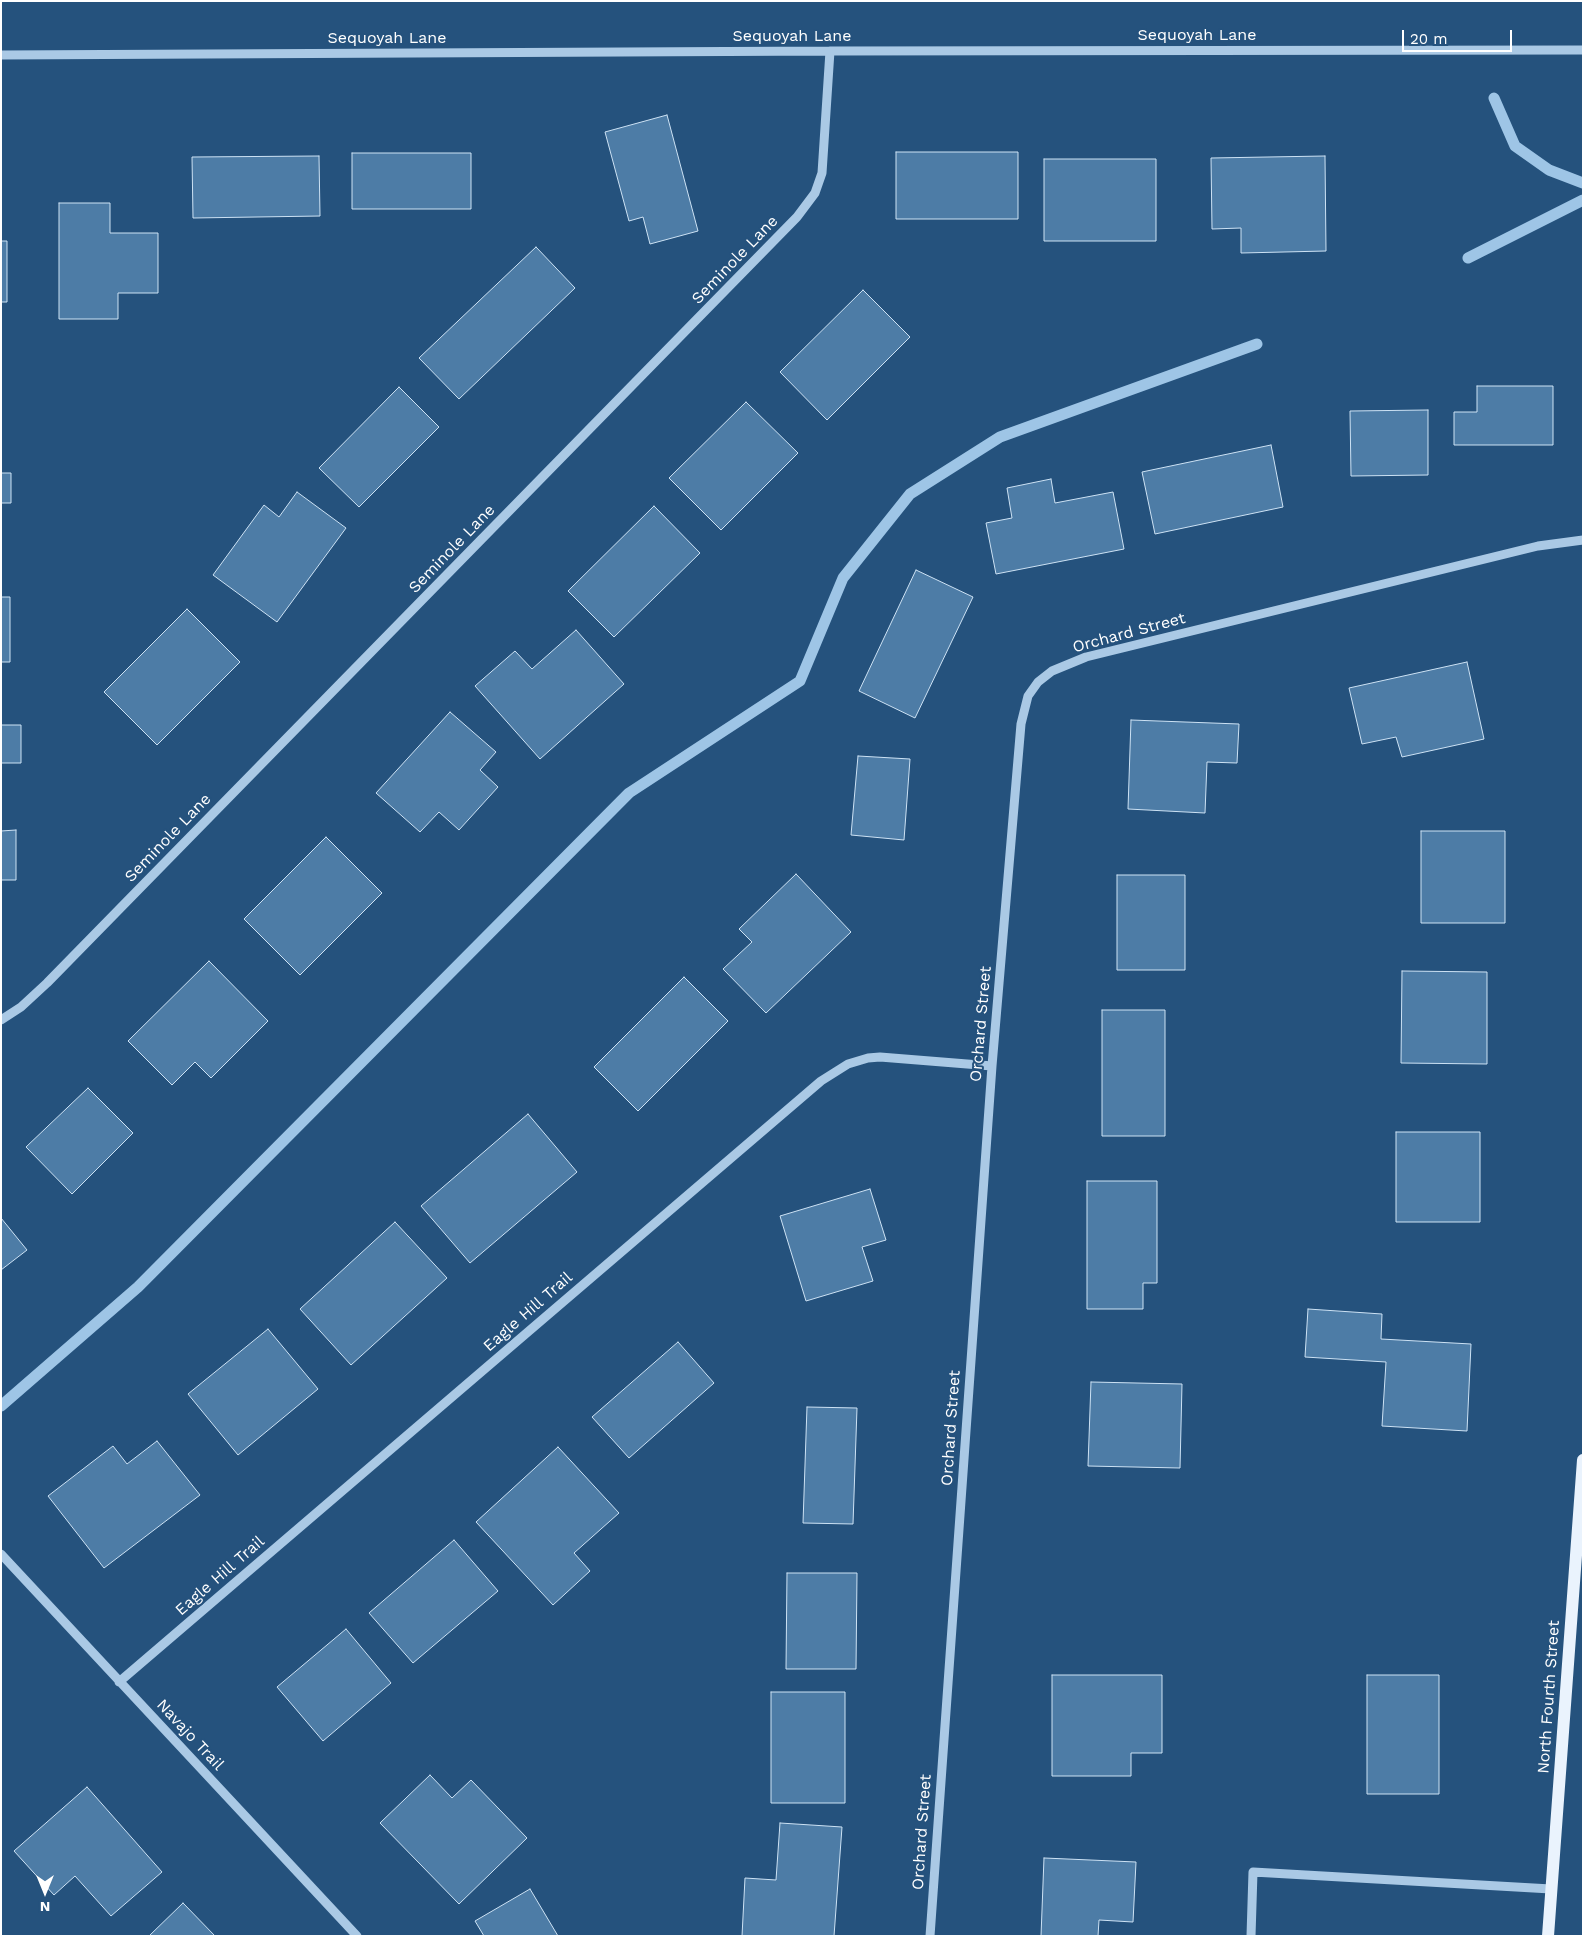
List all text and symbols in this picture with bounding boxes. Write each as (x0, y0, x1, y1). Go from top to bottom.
scale bar (1404, 20, 1514, 52)
street label: Sequoyah Lane (1138, 25, 1256, 45)
street label: Sequoyah Lane (733, 26, 851, 46)
street label: Sequoyah Lane (328, 28, 446, 48)
text: 20 m (1410, 30, 1448, 48)
street label: Seminole Lane (688, 212, 782, 308)
street label: Seminole Lane (405, 501, 499, 597)
street label: Orchard Street (1070, 609, 1188, 657)
street label: Seminole Lane (121, 790, 215, 886)
street label: Orchard Street (966, 965, 996, 1083)
street label: Eagle Hill Trail (480, 1268, 576, 1356)
street label: Orchard Street (937, 1369, 965, 1487)
street label: Eagle Hill Trail (172, 1532, 268, 1620)
street label: North Fourth Street (1534, 1620, 1564, 1774)
street label: Navajo Trail (152, 1696, 228, 1774)
street label: Orchard Street (908, 1773, 936, 1891)
north arrow (20, 1867, 70, 1917)
text: N (40, 1899, 50, 1915)

